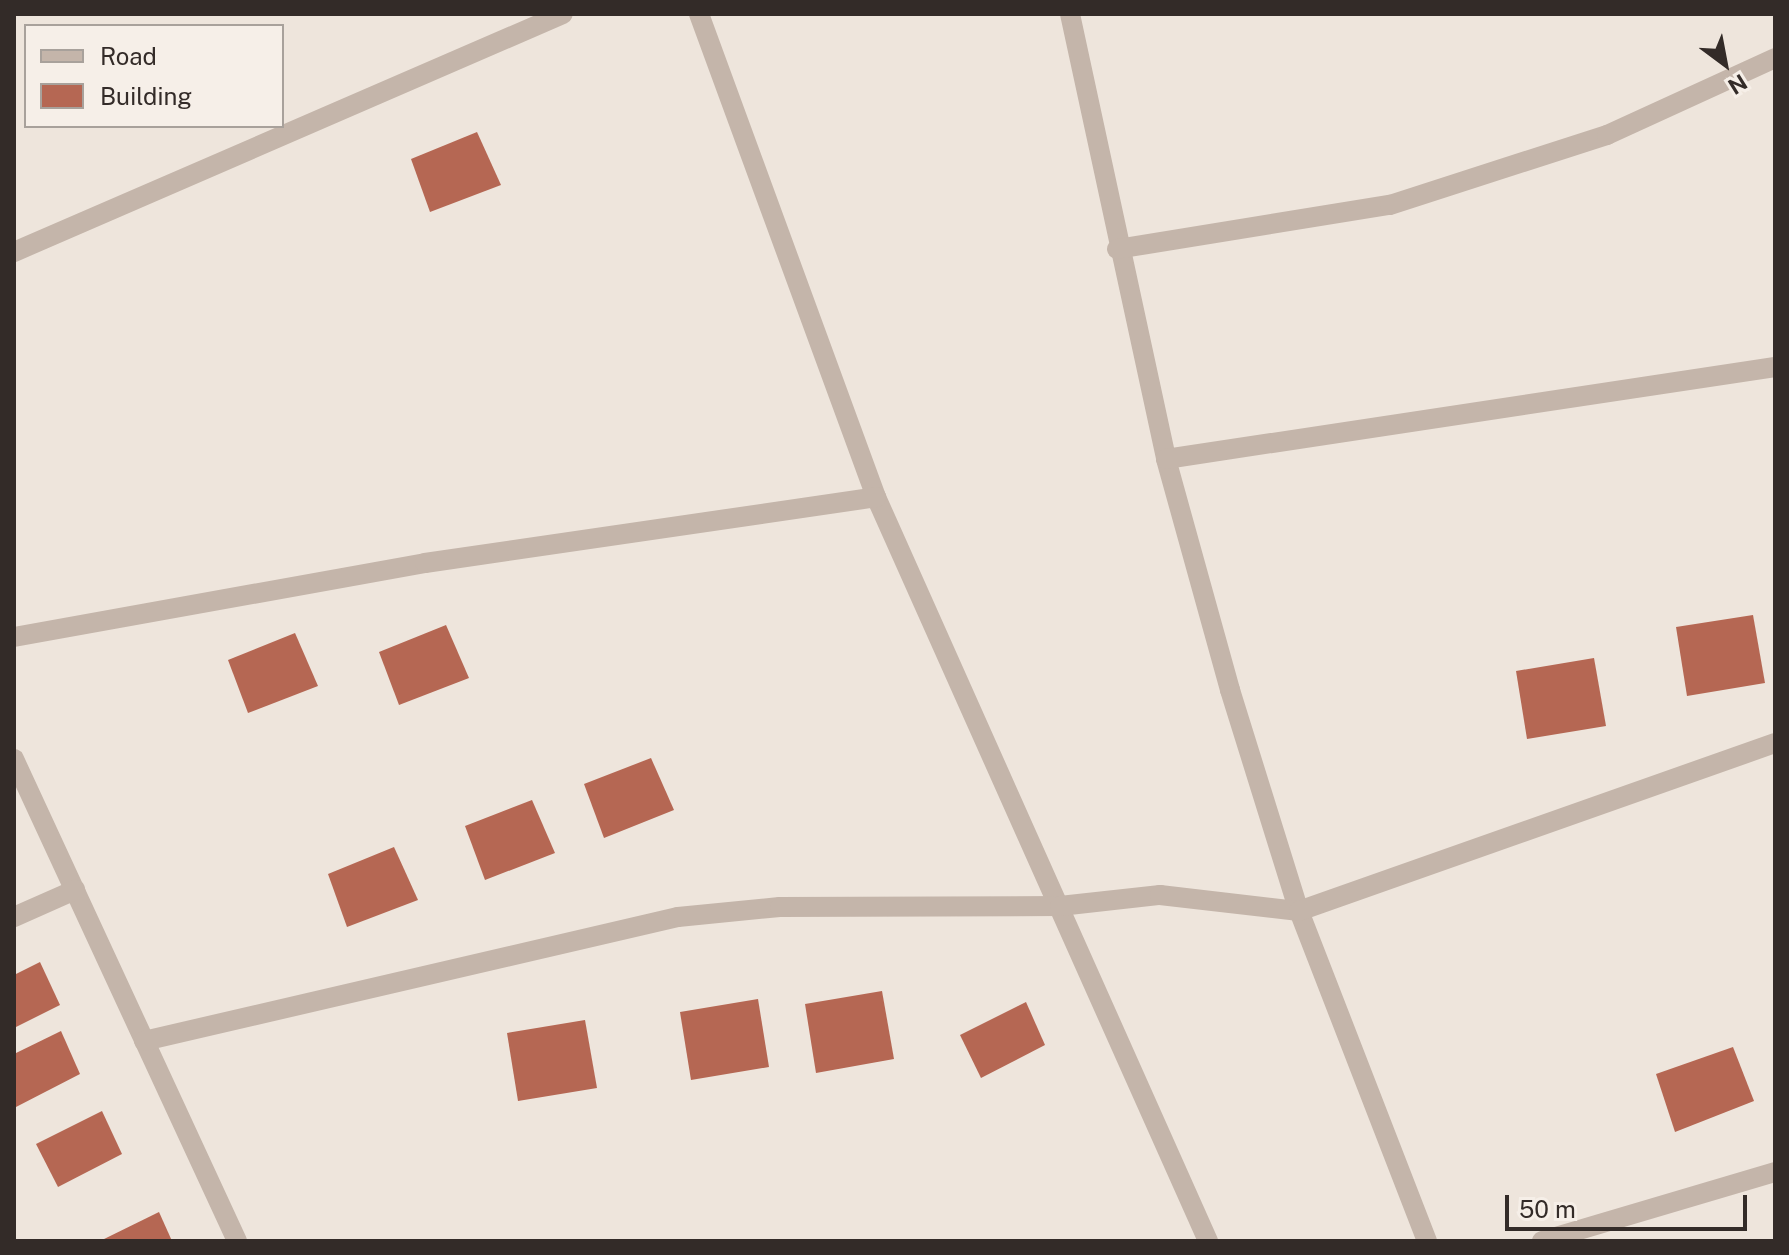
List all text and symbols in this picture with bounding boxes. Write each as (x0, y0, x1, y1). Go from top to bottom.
legend (24, 24, 284, 128)
north arrow (1685, 24, 1765, 104)
text: Road (100, 42, 157, 70)
text: N (1724, 69, 1752, 100)
text: Building (100, 82, 192, 110)
scale bar (1509, 1179, 1751, 1229)
text: 50 m (1519, 1195, 1576, 1223)

